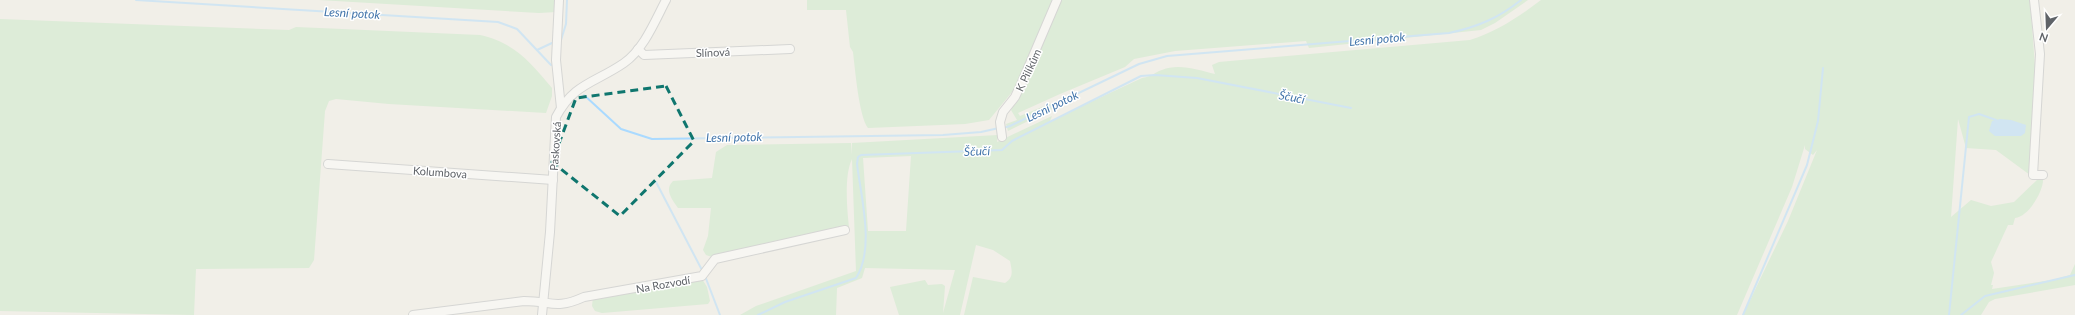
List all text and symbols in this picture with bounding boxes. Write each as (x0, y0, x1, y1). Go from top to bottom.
water label: Lesní potok (324, 4, 381, 22)
north arrow (2027, 8, 2067, 48)
water label: Lesní potok (1348, 29, 1406, 49)
text: N (2037, 30, 2050, 45)
street label: Slínová (696, 45, 730, 59)
street label: K Pilíkům (1012, 47, 1044, 93)
water label: Lesní potok (1023, 87, 1081, 125)
water label: Ščučí (1278, 87, 1307, 107)
street label: Paskovská (547, 121, 563, 171)
water label: Lesní potok (706, 129, 763, 145)
water label: Ščučí (964, 143, 992, 159)
street label: Kolumbova (413, 164, 467, 180)
street label: Na Rozvodí (635, 273, 691, 295)

